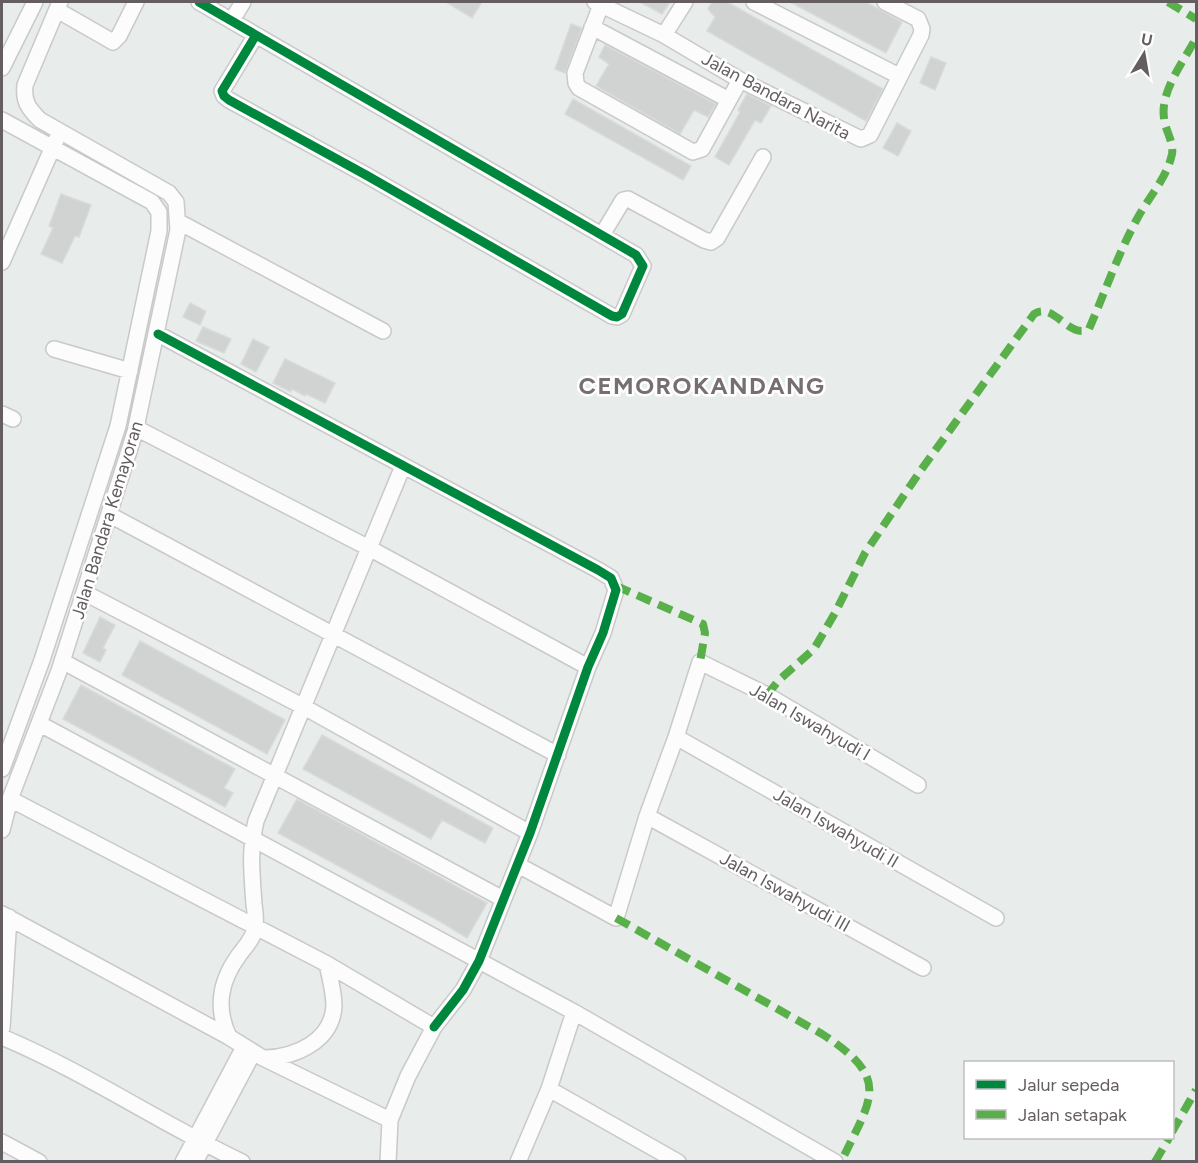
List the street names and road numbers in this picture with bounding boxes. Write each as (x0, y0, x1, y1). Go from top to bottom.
street label: Jalan Bandara Narita (698, 48, 854, 144)
street label: Jalan Bandara Kemayoran (66, 418, 148, 622)
street label: Jalan Iswahyudi I (746, 678, 874, 766)
street label: Jalan Iswahyudi II (770, 783, 902, 873)
street label: Jalan Iswahyudi III (716, 847, 854, 937)

